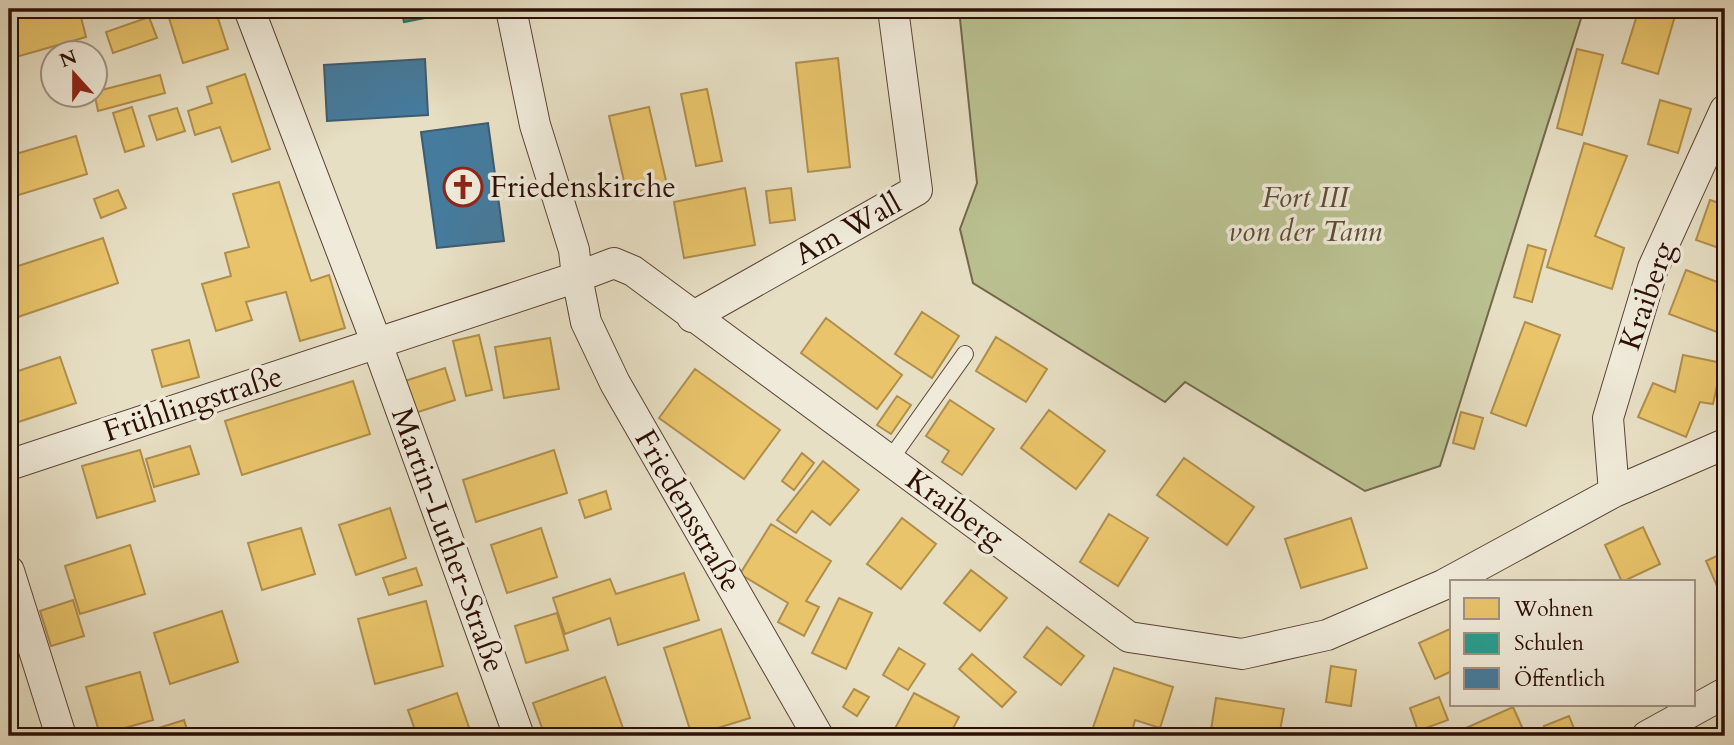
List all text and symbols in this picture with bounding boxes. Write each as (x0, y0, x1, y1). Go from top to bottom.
north arrow (38, 38, 108, 108)
text: N (56, 44, 81, 74)
church icon: Friedenskirche (442, 166, 484, 208)
place label: Friedenskirche (490, 167, 676, 208)
park label: Fort III von der Tann (1228, 177, 1382, 252)
street label: Am Wall (787, 183, 909, 275)
street label: Kraiberg (1609, 236, 1685, 356)
street label: Frühlingstraße (98, 356, 288, 452)
street label: Martin-Luther-Straße (381, 402, 515, 678)
street label: Friedensstraße (625, 422, 751, 600)
street label: Kraiberg (898, 459, 1013, 559)
legend (1450, 580, 1696, 706)
text: Wohnen (1513, 595, 1594, 624)
text: Schulen (1514, 629, 1584, 658)
text: Öffentlich (1514, 665, 1606, 694)

